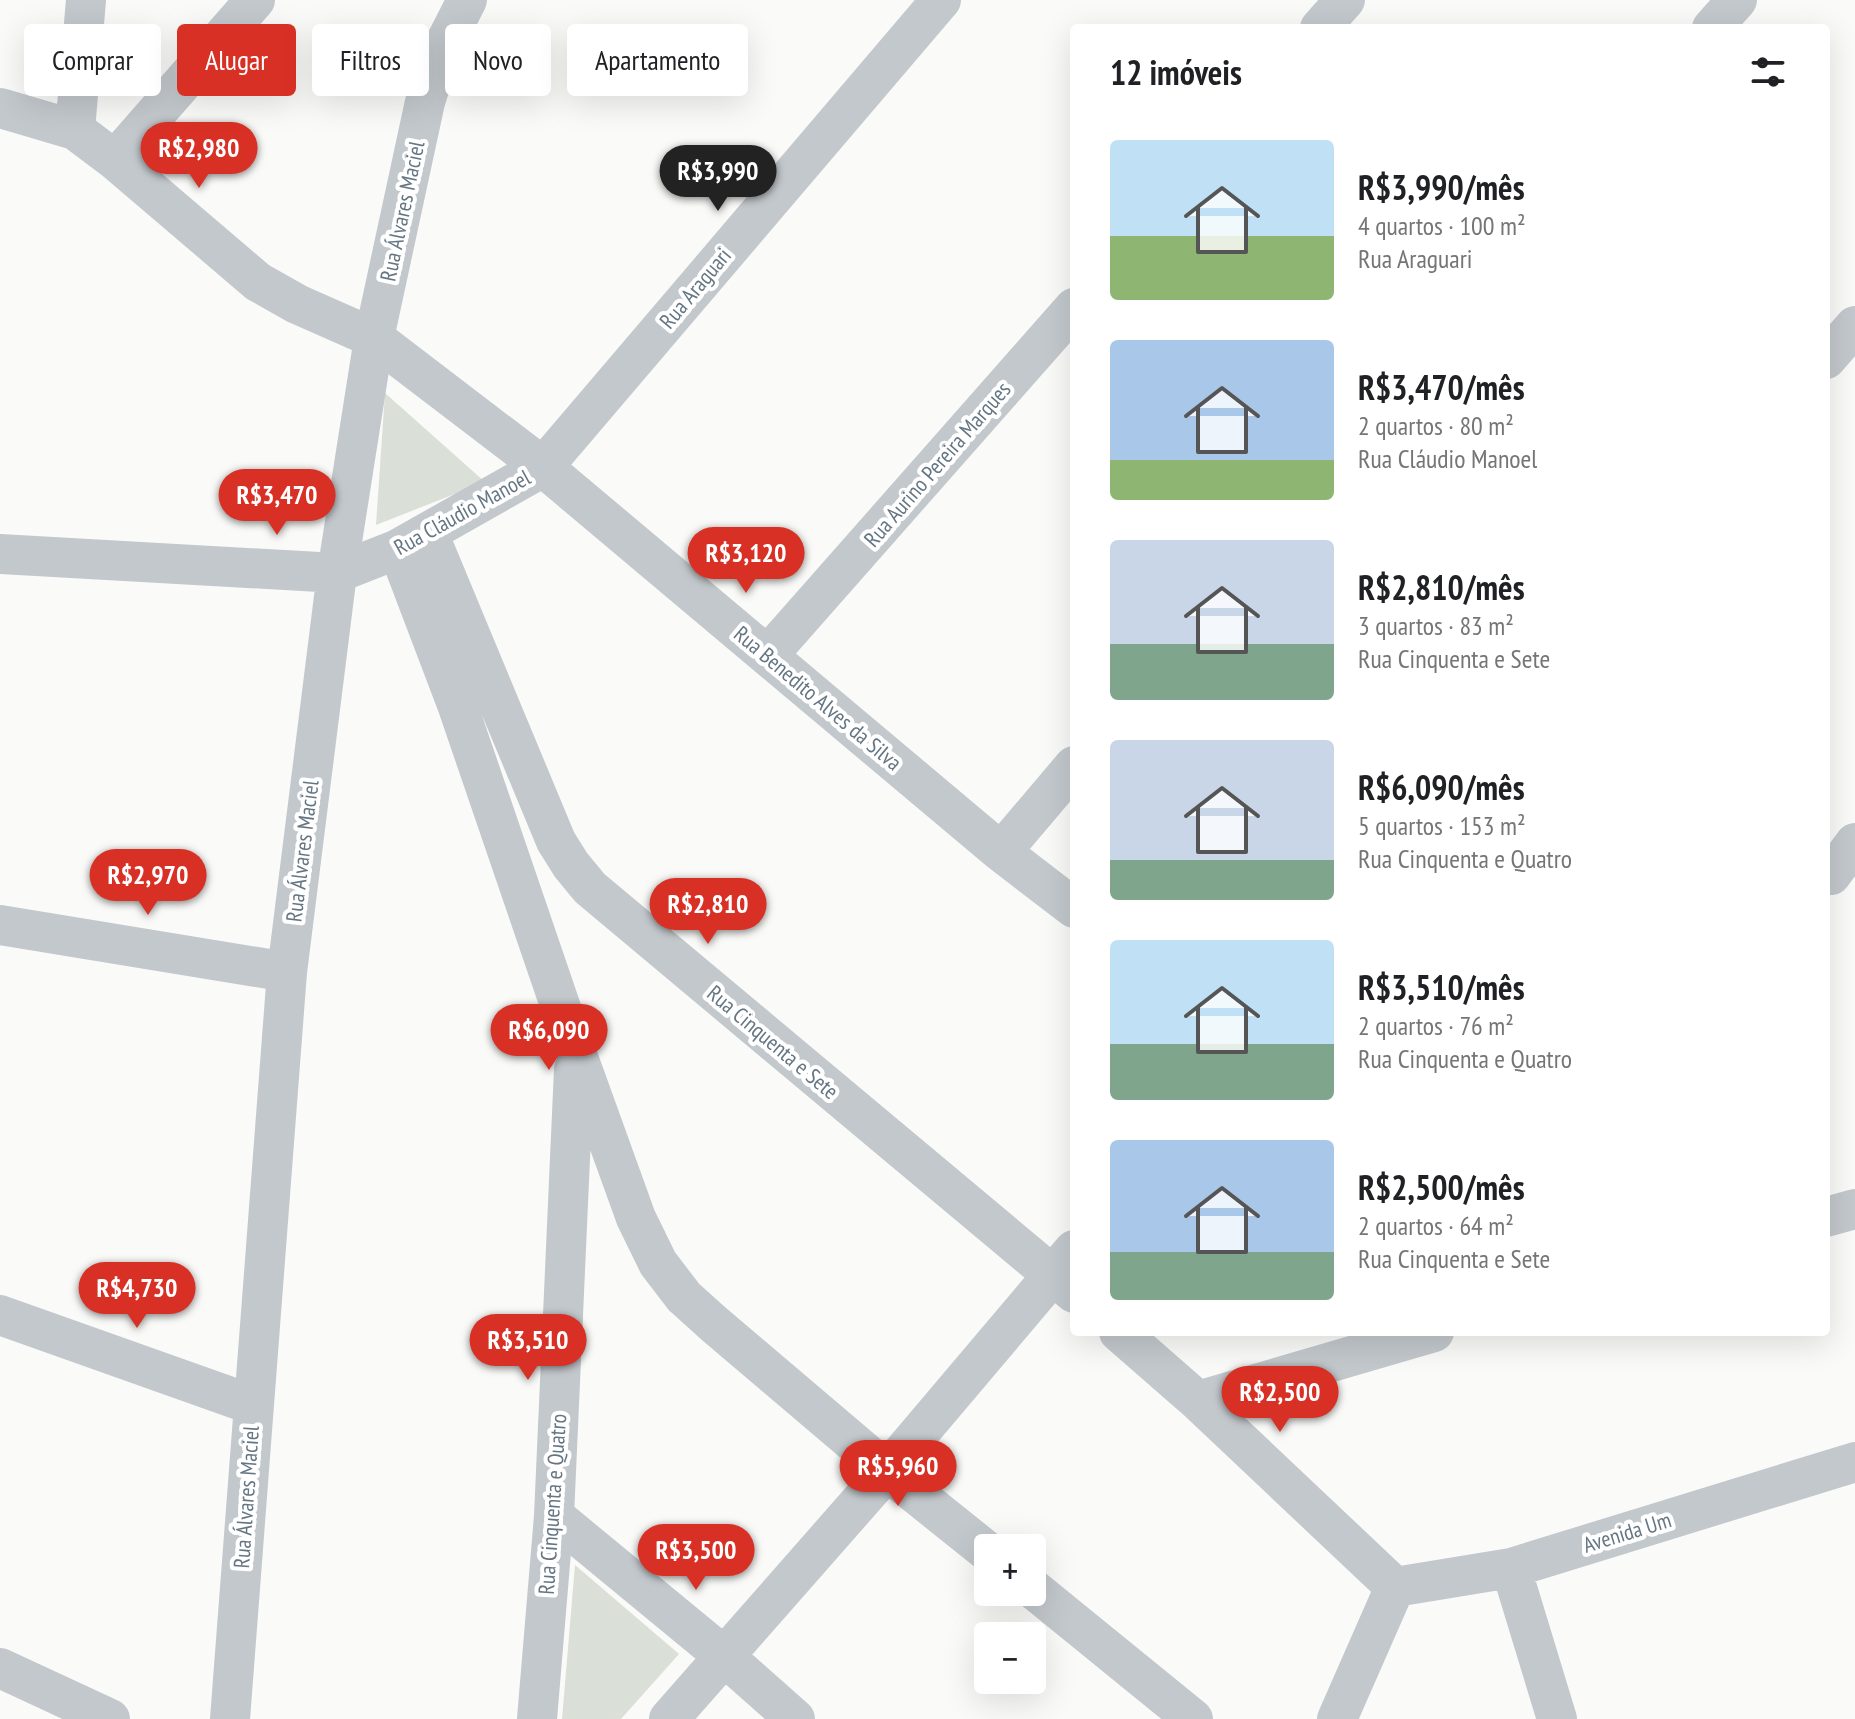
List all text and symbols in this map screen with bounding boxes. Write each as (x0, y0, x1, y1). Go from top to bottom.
chip: Comprar (24, 24, 161, 96)
chip: Alugar (177, 24, 296, 96)
chip: Filtros (312, 24, 429, 96)
chip: Novo (445, 24, 551, 96)
chip: Apartamento (567, 24, 748, 96)
text: 12 imóveis (1110, 50, 1242, 94)
icon: filters (1746, 50, 1790, 94)
pin: R$2,980 (125, 122, 273, 190)
text: R$2,980 (159, 131, 239, 164)
street label: Rua Álvares Maciel (373, 137, 431, 284)
pin: R$3,990 (644, 145, 792, 213)
text: R$3,990 (678, 154, 758, 187)
text: R$3,990/mês (1358, 165, 1525, 209)
icon: home (1174, 172, 1270, 268)
text: 4 quartos · 100 m² (1358, 209, 1526, 242)
street label: Rua Araguari (653, 242, 737, 334)
text: Rua Araguari (1358, 242, 1472, 275)
text: R$3,470/mês (1358, 365, 1525, 409)
icon: home (1174, 372, 1270, 468)
street label: Rua Aurino Pereira Marques (858, 376, 1016, 552)
text: 2 quartos · 80 m² (1358, 409, 1514, 442)
text: Rua Cláudio Manoel (1358, 442, 1537, 475)
street label: Rua Cláudio Manoel (389, 463, 536, 561)
pin: R$3,470 (203, 469, 351, 537)
text: R$3,470 (237, 478, 317, 511)
pin: R$3,120 (672, 527, 820, 595)
text: R$3,120 (706, 536, 786, 569)
text: R$2,810/mês (1358, 565, 1525, 609)
icon: home (1174, 572, 1270, 668)
text: 3 quartos · 83 m² (1358, 609, 1514, 642)
street label: Rua Benedito Alves da Silva (728, 620, 908, 776)
text: Rua Cinquenta e Sete (1358, 642, 1550, 675)
text: R$6,090/mês (1358, 765, 1525, 809)
icon: home (1174, 772, 1270, 868)
street label: Rua Álvares Maciel (279, 778, 325, 924)
text: 5 quartos · 153 m² (1358, 809, 1526, 842)
text: Rua Cinquenta e Quatro (1358, 842, 1572, 875)
pin: R$2,970 (74, 849, 222, 917)
text: R$2,970 (108, 858, 188, 891)
pin: R$2,810 (634, 878, 782, 946)
text: R$2,810 (668, 887, 748, 920)
text: R$3,510/mês (1358, 965, 1525, 1009)
icon: home (1174, 972, 1270, 1068)
street label: Rua Cinquenta e Sete (702, 979, 844, 1105)
pin: R$6,090 (475, 1004, 623, 1072)
text: 2 quartos · 76 m² (1358, 1009, 1514, 1042)
text: R$6,090 (509, 1013, 589, 1046)
text: Rua Cinquenta e Quatro (1358, 1042, 1572, 1075)
text: R$2,500/mês (1358, 1165, 1525, 1209)
icon: home (1174, 1172, 1270, 1268)
text: 2 quartos · 64 m² (1358, 1209, 1514, 1242)
text: Rua Cinquenta e Sete (1358, 1242, 1550, 1275)
pin: R$4,730 (63, 1262, 211, 1330)
text: R$4,730 (97, 1271, 177, 1304)
pin: R$3,510 (454, 1314, 602, 1382)
text: R$3,510 (488, 1323, 568, 1356)
pin: R$2,500 (1206, 1366, 1354, 1434)
text: R$2,500 (1240, 1375, 1320, 1408)
street label: Rua Cinquenta e Quatro (532, 1413, 572, 1595)
street label: Rua Álvares Maciel (227, 1424, 265, 1569)
pin: R$5,960 (824, 1440, 972, 1508)
text: R$5,960 (858, 1449, 938, 1482)
street label: Avenida Um (1580, 1505, 1674, 1559)
pin: R$3,500 (622, 1524, 770, 1592)
text: R$3,500 (656, 1533, 736, 1566)
map controls (974, 1534, 1046, 1694)
button: + (974, 1534, 1046, 1606)
button: − (974, 1622, 1046, 1694)

